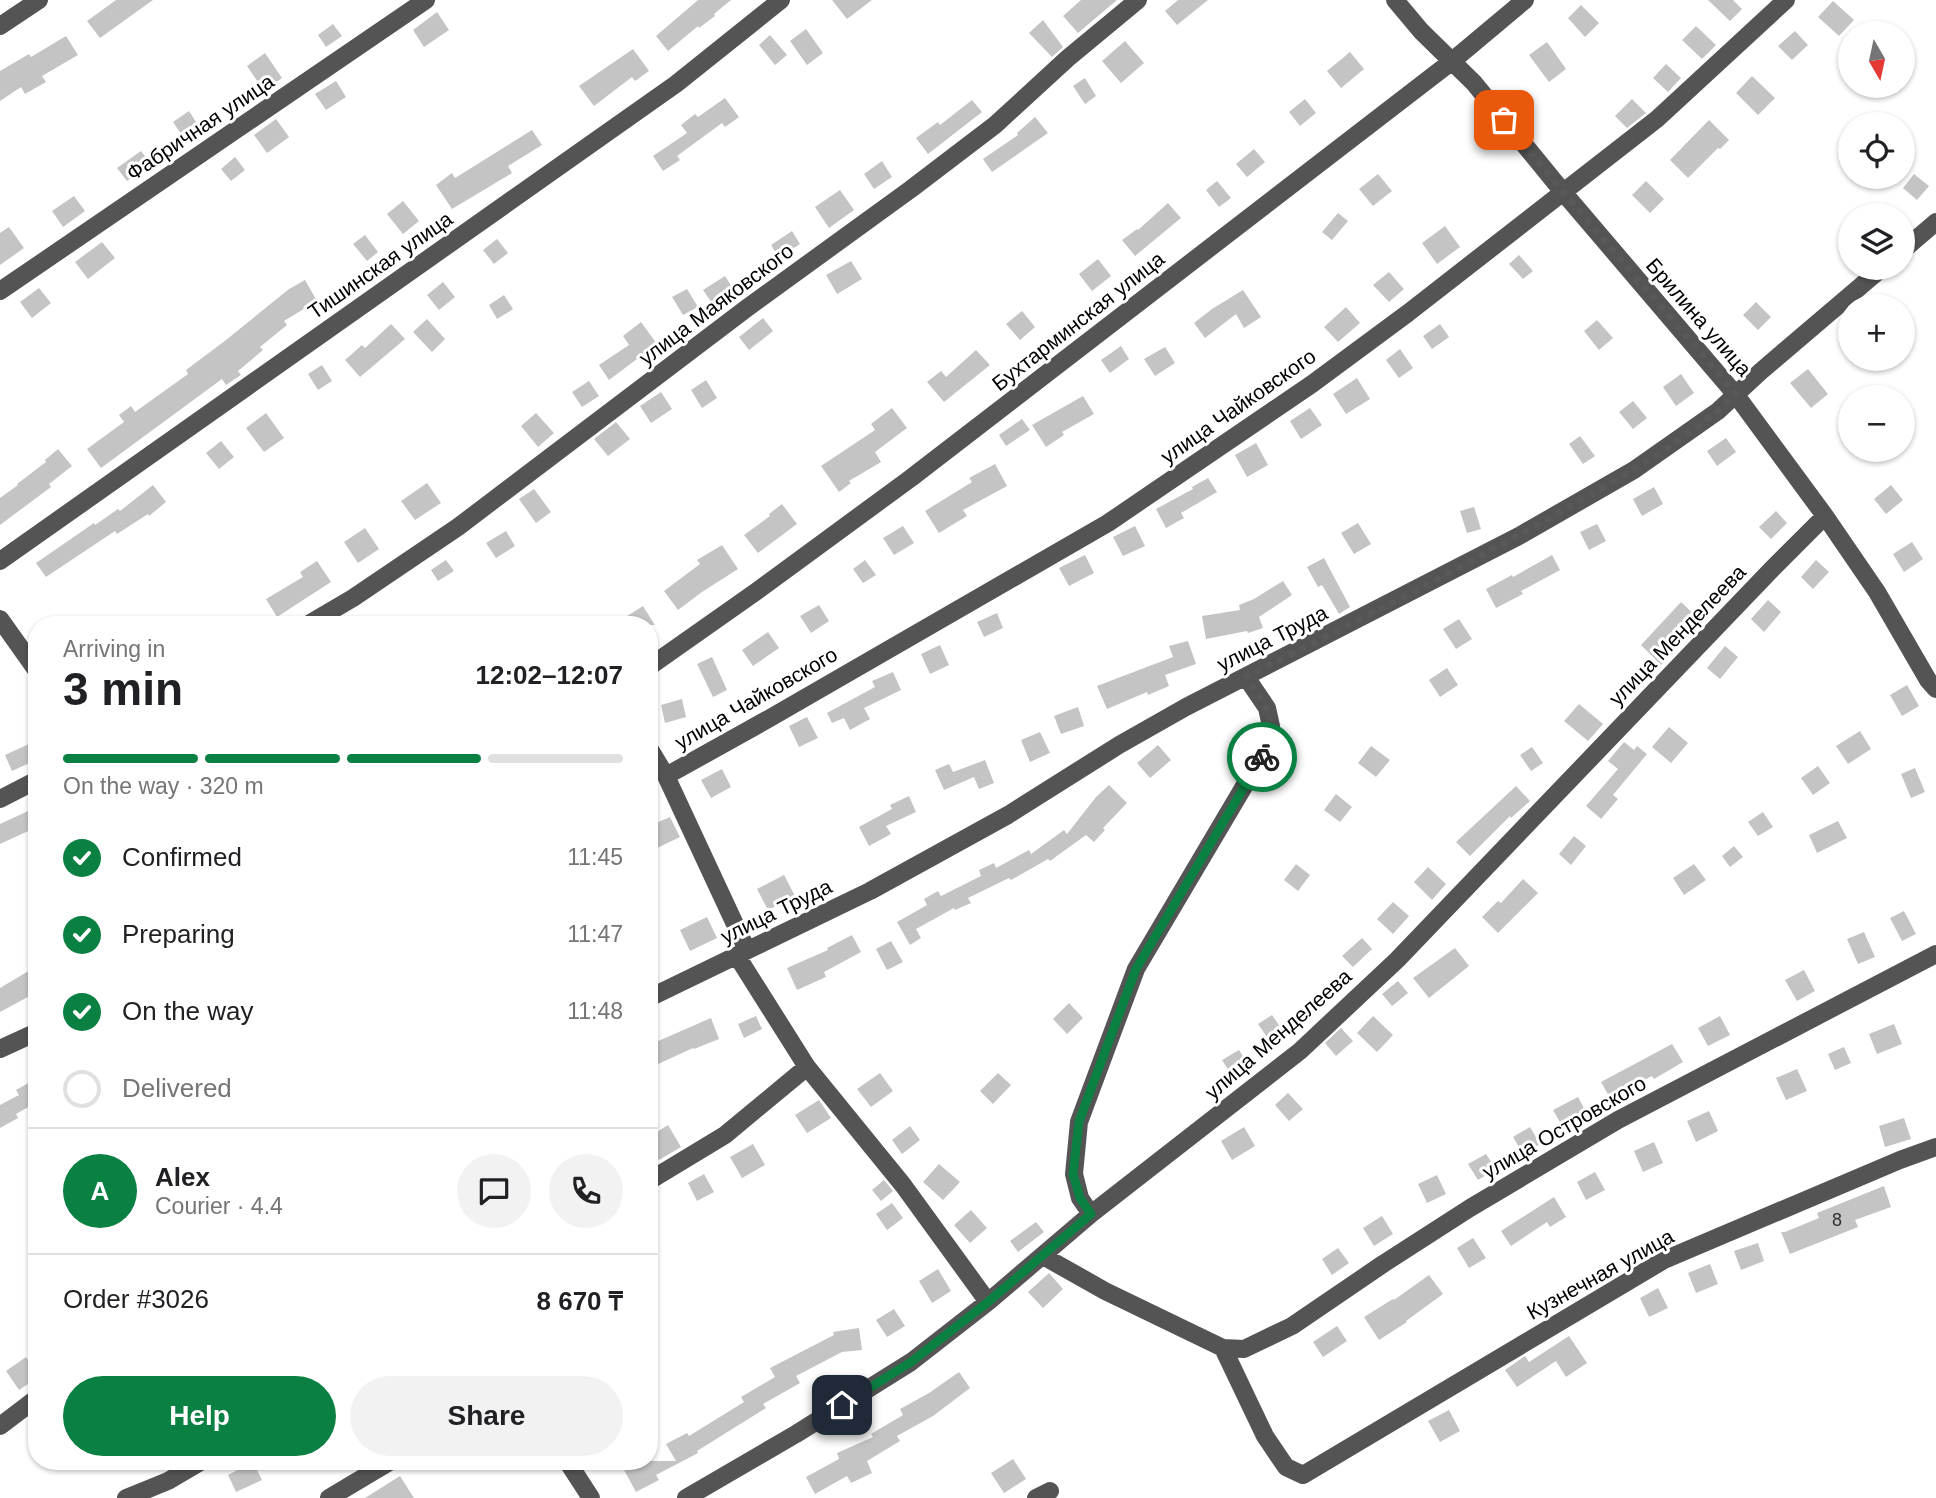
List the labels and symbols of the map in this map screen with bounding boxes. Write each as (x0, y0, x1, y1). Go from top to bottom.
north arrow (1838, 21, 1914, 98)
street label: Фабричная улица (122, 69, 278, 185)
pin (1474, 90, 1534, 150)
street label: Тишинская улица (304, 206, 457, 323)
street label: улица Маяковского (634, 239, 798, 369)
street label: Бухтарминская улица (988, 247, 1169, 395)
street label: Брилина улица (1642, 254, 1756, 381)
street label: улица Чайковского (1156, 344, 1320, 468)
street label: улица Менделеева (1604, 560, 1750, 710)
street label: улица Труда (1213, 600, 1331, 676)
street label: улица Чайковского (671, 642, 841, 754)
courier (1227, 722, 1297, 792)
street label: улица Труда (717, 874, 835, 948)
street label: улица Менделеева (1200, 964, 1356, 1104)
street label: улица Островского (1478, 1071, 1650, 1183)
house number: 8 (1832, 1210, 1842, 1230)
street label: Кузнечная улица (1523, 1224, 1678, 1324)
pin (812, 1375, 872, 1435)

